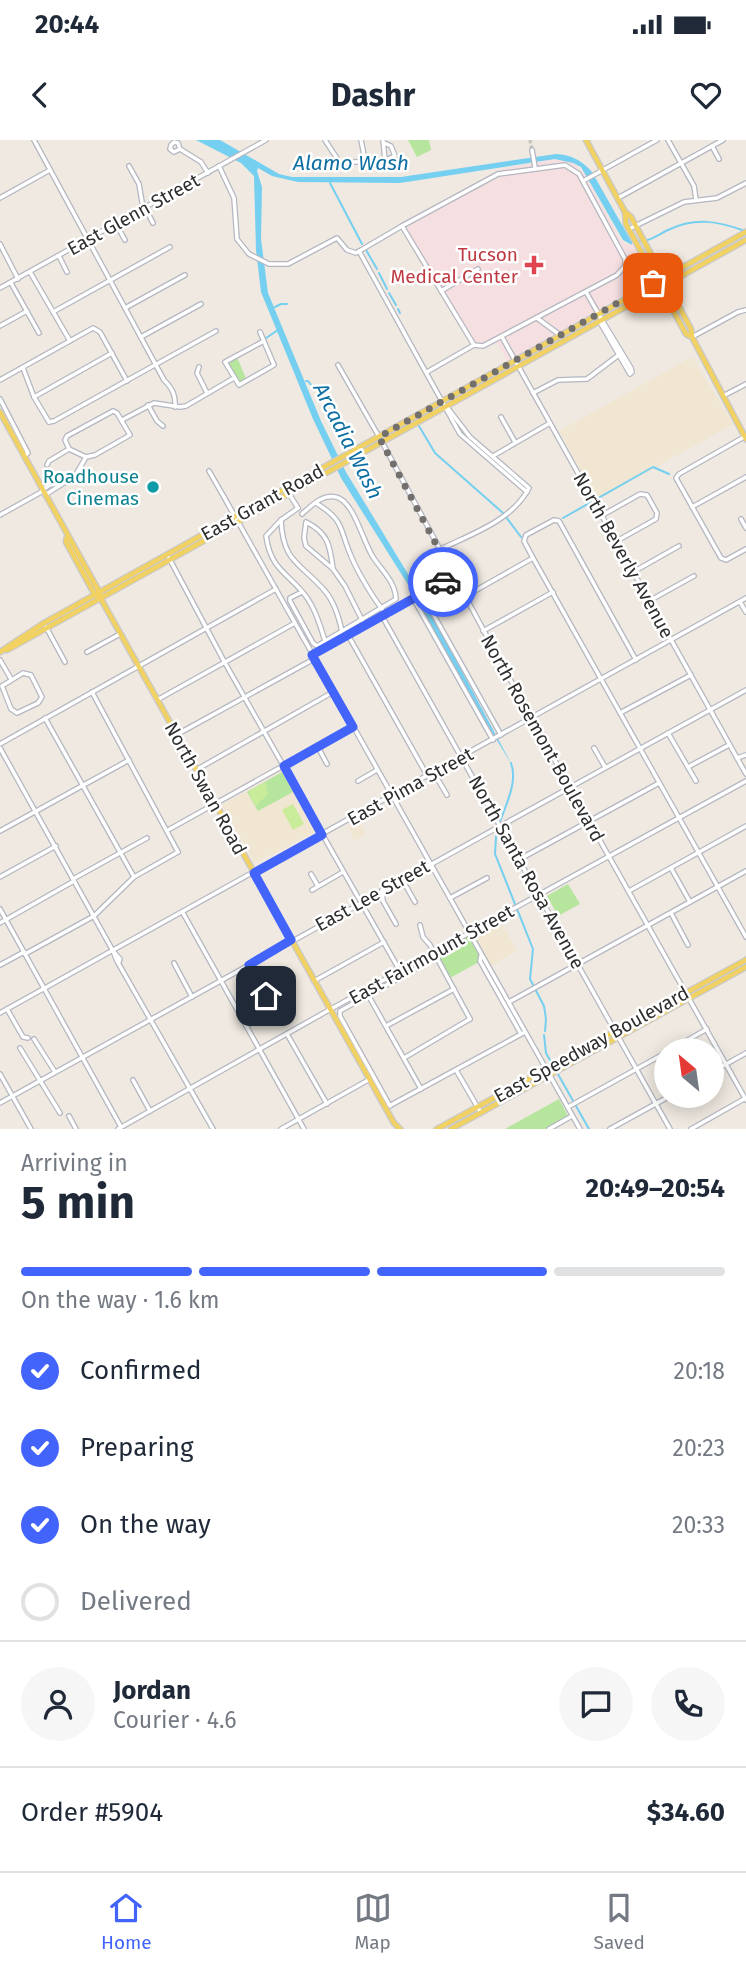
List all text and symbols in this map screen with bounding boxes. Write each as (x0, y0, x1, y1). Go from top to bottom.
text: 20:44 (35, 9, 99, 40)
icon: back (21, 76, 59, 114)
text: Dashr (331, 76, 415, 114)
icon: heart (687, 76, 725, 114)
water label: Alamo Wash (292, 150, 409, 176)
street label: East Glenn Street (63, 169, 203, 260)
place label: Tucson Medical Center (390, 243, 519, 288)
pin (623, 253, 683, 313)
marker: Tucson Medical Center (524, 255, 544, 275)
icon: bag (634, 264, 672, 302)
water label: Arcadia Wash (307, 378, 388, 504)
street label: East Grant Road (197, 459, 328, 546)
place label: Roadhouse Cinemas (43, 465, 139, 510)
street label: North Beverly Avenue (568, 468, 679, 642)
marker: Roadhouse Cinemas (145, 479, 161, 495)
courier (408, 547, 478, 617)
icon: car (424, 563, 462, 601)
street label: North Rosemont Boulevard (476, 631, 609, 846)
street label: North Swan Road (160, 718, 252, 859)
street label: East Pima Street (343, 742, 477, 831)
street label: North Santa Rosa Avenue (464, 771, 589, 973)
street label: East Lee Street (311, 854, 434, 936)
street label: East Fairmount Street (345, 899, 518, 1009)
pin (236, 966, 296, 1026)
icon: home (247, 977, 285, 1015)
street label: East Speedway Boulevard (490, 981, 693, 1108)
north arrow (654, 1038, 724, 1108)
map controls (654, 1038, 724, 1108)
text: Arriving in (21, 1149, 128, 1177)
text: 20:49–20:54 (586, 1173, 725, 1204)
text: 5 min (21, 1175, 135, 1230)
text: On the way · 1.6 km (21, 1286, 219, 1314)
icon: check (21, 1352, 59, 1390)
text: Confirmed (80, 1355, 201, 1386)
text: 20:18 (674, 1357, 725, 1385)
icon: check (21, 1429, 59, 1467)
text: Preparing (80, 1432, 193, 1463)
text: 20:23 (673, 1434, 725, 1462)
icon: check (21, 1506, 59, 1544)
text: On the way (80, 1509, 211, 1540)
text: 20:33 (672, 1511, 725, 1539)
text: Delivered (80, 1586, 192, 1617)
button: person (21, 1667, 95, 1741)
button: chat (559, 1667, 633, 1741)
button: phone (651, 1667, 725, 1741)
text: Jordan (113, 1675, 191, 1706)
text: Courier · 4.6 (113, 1706, 237, 1734)
text: Order #5904 (21, 1797, 163, 1828)
text: $34.60 (647, 1797, 725, 1828)
tab: Home (101, 1889, 152, 1954)
tab: Map (354, 1889, 392, 1954)
tab: Saved (594, 1889, 645, 1954)

